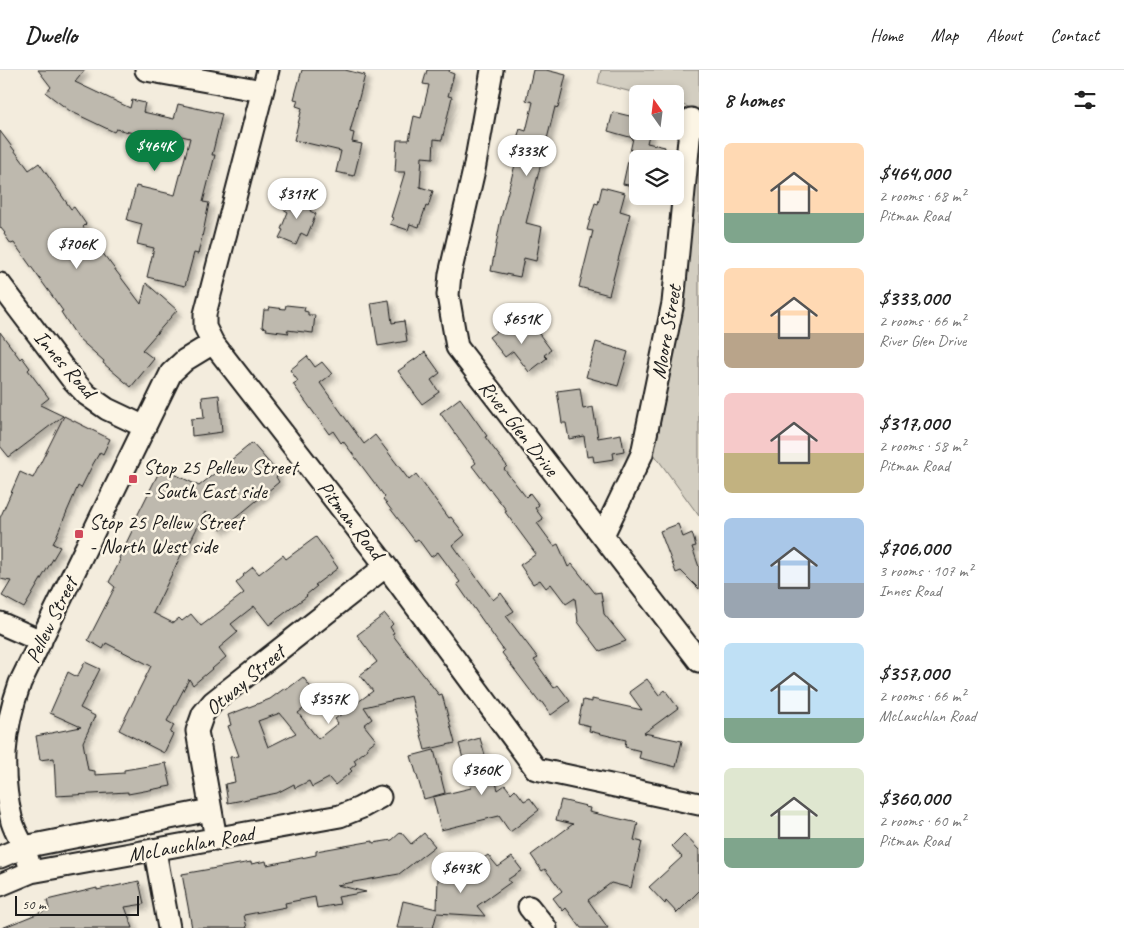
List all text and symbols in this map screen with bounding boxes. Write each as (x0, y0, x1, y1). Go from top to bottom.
text: Dwello (25, 20, 77, 50)
text: Home (870, 24, 903, 46)
text: Map (931, 24, 958, 46)
text: About (986, 24, 1022, 46)
text: Contact (1050, 24, 1099, 46)
north arrow (629, 85, 684, 140)
map controls (629, 85, 684, 205)
icon: filters (1071, 86, 1099, 114)
text: 8 homes (724, 87, 783, 113)
pin: $464K (120, 129, 190, 172)
pin: $333K (492, 134, 562, 177)
text: $464K (136, 136, 174, 156)
text: $333K (509, 141, 545, 161)
button: layers (629, 150, 684, 205)
text: $464,000 (879, 160, 950, 186)
icon: home (764, 163, 824, 223)
pin: $317K (262, 178, 332, 220)
text: $317K (279, 184, 315, 204)
text: 2 rooms · 68 m² (879, 186, 965, 206)
text: Pitman Road (879, 206, 950, 226)
pin: $706K (42, 228, 112, 270)
text: $706K (58, 234, 96, 254)
street label: Moore Street (645, 281, 687, 381)
text: $333,000 (879, 285, 949, 311)
icon: home (764, 288, 824, 348)
pin: $651K (487, 302, 557, 345)
text: $651K (503, 309, 541, 329)
text: 2 rooms · 66 m² (879, 311, 965, 331)
street label: Innes Road (28, 325, 104, 406)
text: River Glen Drive (879, 331, 966, 351)
street label: River Glen Drive (473, 375, 565, 482)
text: $317,000 (879, 410, 949, 436)
icon: home (764, 413, 824, 473)
text: 2 rooms · 58 m² (879, 436, 965, 456)
place label: Stop 25 Pellew Street - South East side (143, 454, 300, 504)
text: Pitman Road (879, 456, 950, 476)
marker: Stop 25 Pellew Street - South East side (127, 473, 139, 485)
street label: Pitman Road (312, 476, 392, 567)
place label: Stop 25 Pellew Street - North West side (89, 509, 246, 559)
marker: Stop 25 Pellew Street - North West side (73, 528, 85, 540)
text: $706,000 (879, 535, 950, 561)
icon: home (764, 538, 824, 598)
text: 3 rooms · 107 m² (879, 561, 973, 581)
street label: Pellew Street (19, 570, 84, 667)
text: Innes Road (879, 581, 941, 601)
street label: Otway Street (200, 637, 292, 721)
text: $357,000 (879, 660, 949, 686)
icon: home (764, 663, 824, 723)
pin: $357K (294, 682, 364, 725)
text: 2 rooms · 66 m² (879, 686, 965, 706)
text: $357K (311, 689, 347, 709)
text: McLauchlan Road (879, 706, 976, 726)
pin: $360K (447, 754, 517, 796)
text: $360K (463, 760, 501, 780)
text: $360,000 (879, 785, 950, 811)
icon: home (764, 788, 824, 848)
text: 2 rooms · 60 m² (879, 811, 965, 831)
street label: McLauchlan Road (126, 820, 259, 868)
text: Pitman Road (879, 831, 950, 851)
pin: $643K (426, 852, 496, 894)
text: $643K (442, 858, 480, 878)
scale bar (15, 893, 139, 916)
text: 50 m (22, 896, 46, 913)

